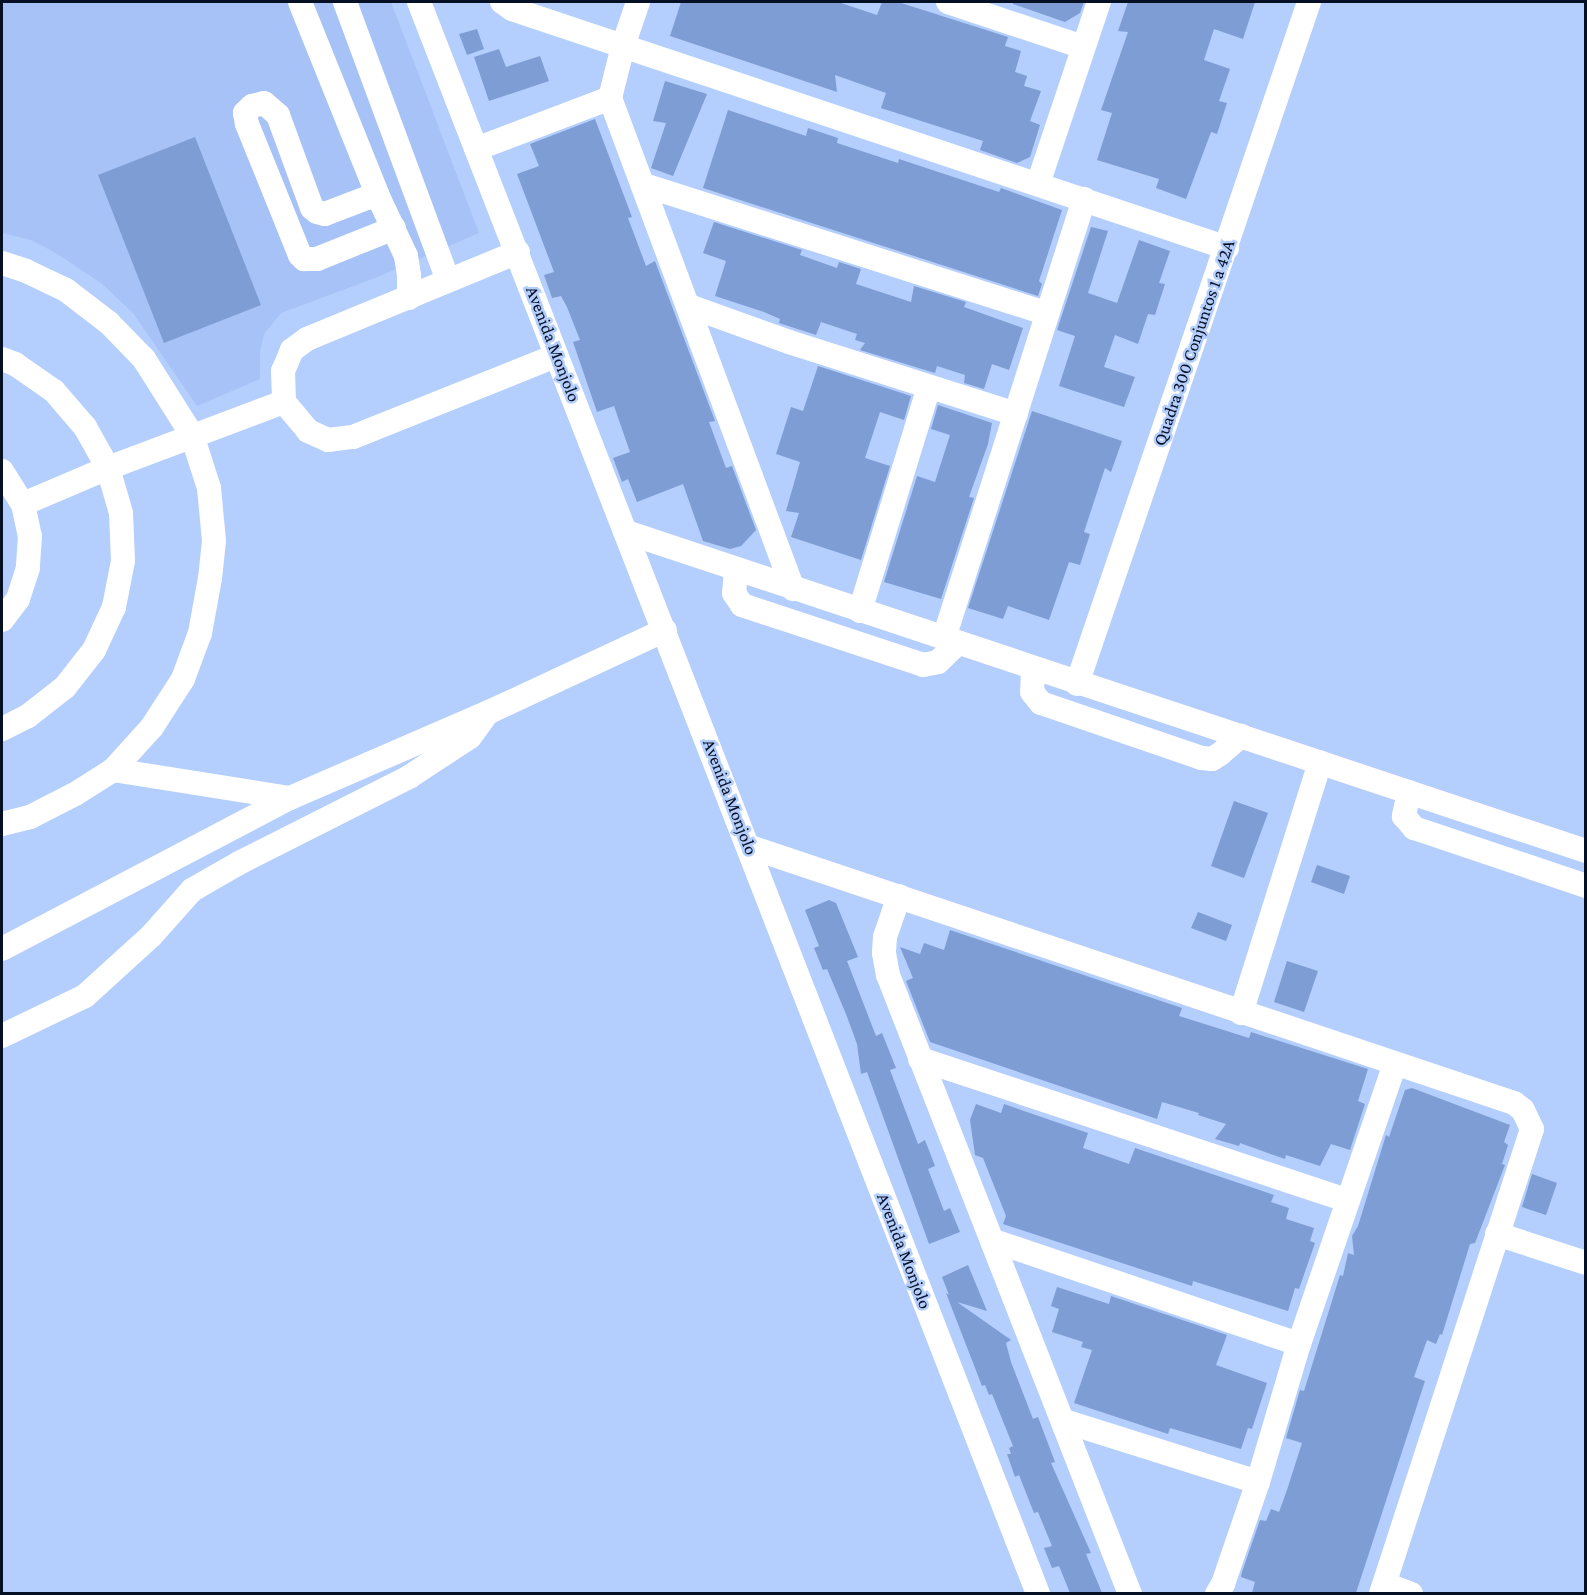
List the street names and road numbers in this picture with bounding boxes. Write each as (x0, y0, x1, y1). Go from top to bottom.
street label: Quadra 300 Conjuntos 1 a 42A (1149, 237, 1239, 449)
street label: Avenida Monjolo (521, 283, 585, 405)
street label: Avenida Monjolo (698, 736, 762, 858)
street label: Avenida Monjolo (872, 1190, 936, 1312)

